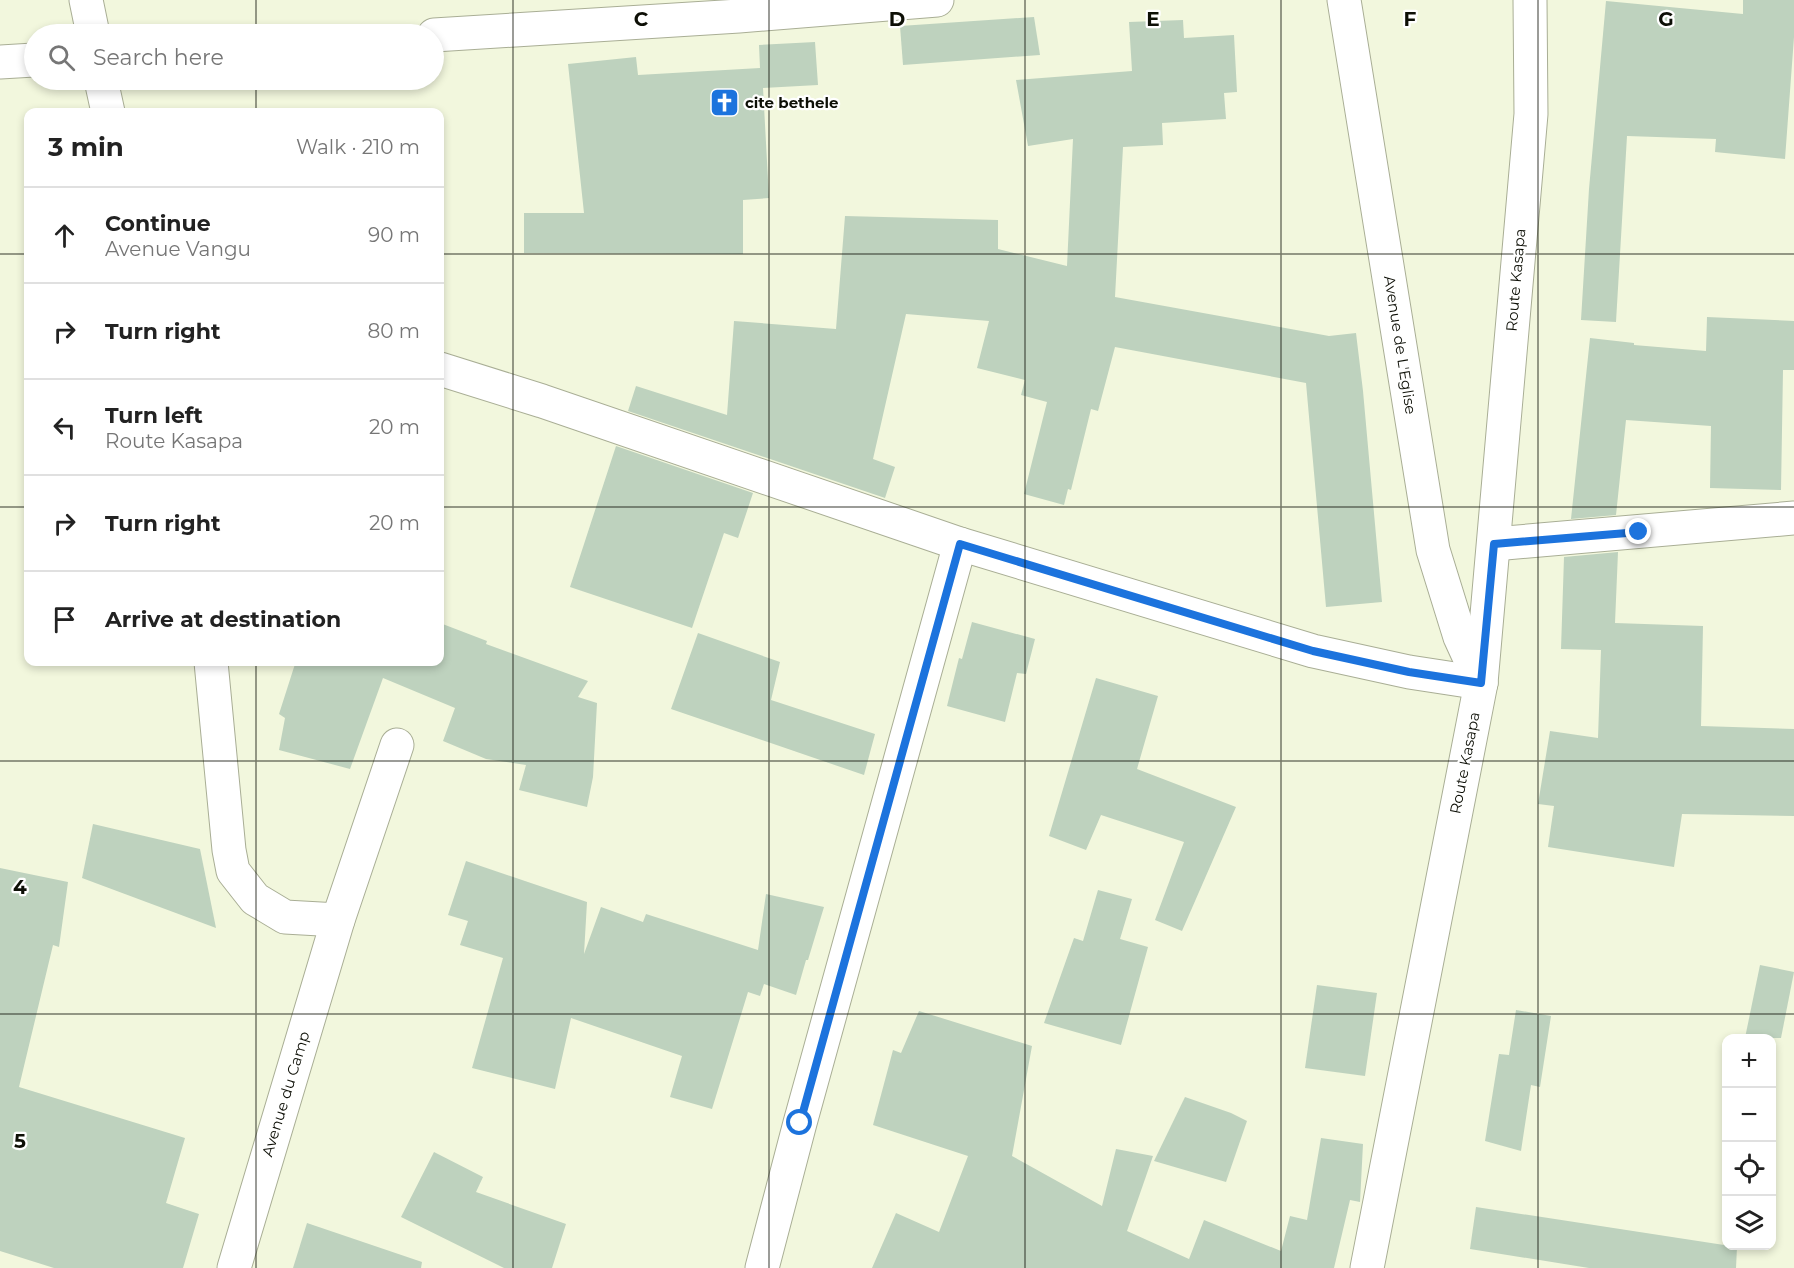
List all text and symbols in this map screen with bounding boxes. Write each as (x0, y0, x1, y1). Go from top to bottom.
text: C (634, 7, 649, 31)
text: D (889, 7, 905, 31)
text: E (1146, 7, 1160, 31)
text: F (1404, 7, 1417, 31)
text: G (1658, 7, 1674, 31)
search box (24, 24, 444, 90)
icon: search (45, 41, 78, 74)
text: Search here (93, 44, 224, 71)
church icon: cite bethele (708, 87, 740, 119)
place label: cite bethele (745, 93, 839, 112)
text: 3 min (48, 131, 124, 163)
text: Walk · 210 m (296, 135, 420, 159)
text: Continue (105, 210, 211, 237)
icon: ahead (48, 219, 81, 252)
text: 90 m (368, 223, 420, 247)
street label: Route Kasapa (1502, 228, 1529, 332)
text: Avenue Vangu (105, 237, 251, 261)
street label: Avenue de L'Eglise (1380, 274, 1421, 416)
icon: right (48, 315, 81, 348)
text: Turn right (105, 318, 220, 345)
text: 80 m (368, 319, 420, 343)
text: Turn left (105, 402, 203, 429)
icon: left (48, 411, 81, 444)
text: 20 m (369, 415, 420, 439)
text: Route Kasapa (105, 429, 243, 453)
icon: right (48, 507, 81, 540)
text: Turn right (105, 510, 220, 537)
text: 20 m (369, 511, 420, 535)
route end (1625, 518, 1651, 544)
icon: arrive (48, 603, 81, 636)
text: Arrive at destination (105, 606, 341, 633)
street label: Route Kasapa (1445, 710, 1484, 816)
text: 4 (13, 875, 27, 899)
street label: Avenue du Camp (257, 1029, 314, 1159)
map controls (1722, 1034, 1776, 1250)
button: + (1722, 1034, 1776, 1088)
button: − (1722, 1088, 1776, 1142)
route start (786, 1109, 812, 1135)
text: 5 (14, 1129, 26, 1153)
button: locate (1722, 1142, 1776, 1196)
button: layers (1722, 1196, 1776, 1250)

